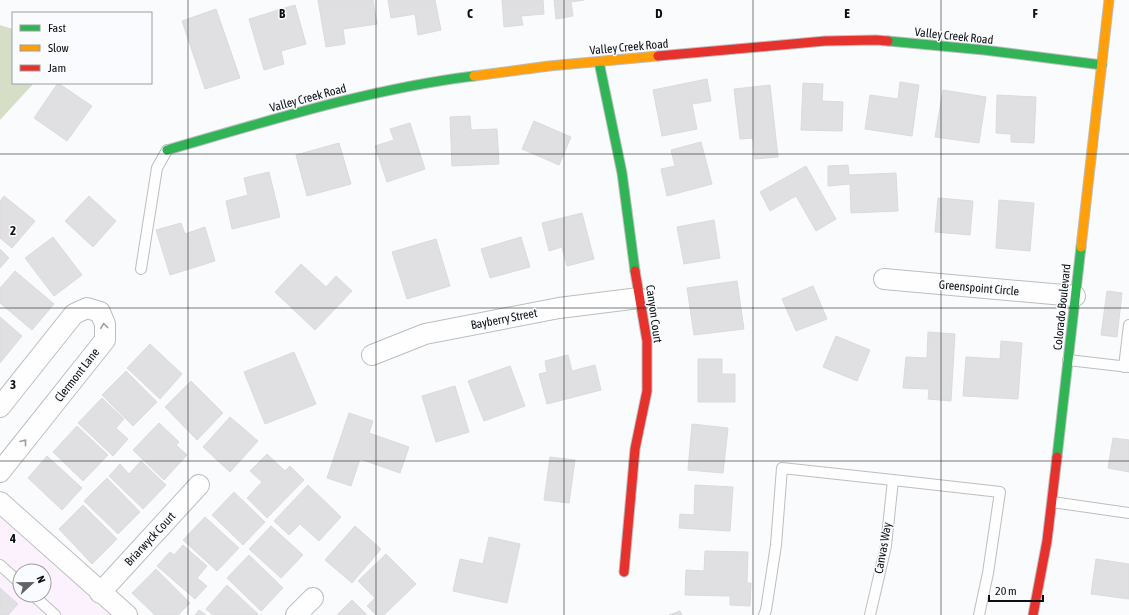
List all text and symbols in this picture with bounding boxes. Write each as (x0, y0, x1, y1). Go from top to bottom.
text: B (279, 6, 286, 21)
text: C (467, 6, 473, 21)
text: D (655, 6, 663, 21)
text: E (844, 6, 850, 21)
text: F (1032, 6, 1038, 21)
legend (12, 12, 152, 84)
text: Fast (48, 21, 66, 35)
street label: Valley Creek Road (914, 25, 994, 47)
street label: Valley Creek Road (589, 37, 669, 57)
text: Slow (48, 41, 69, 55)
text: Jam (48, 61, 66, 75)
street label: Valley Creek Road (268, 81, 348, 115)
text: 2 (10, 223, 16, 238)
street label: Colorado Boulevard (1051, 263, 1073, 351)
street label: Greenspoint Circle (938, 278, 1020, 298)
street label: Canyon Court (643, 284, 665, 344)
street label: Bayberry Street (470, 306, 539, 332)
one-way arrow (100, 323, 109, 329)
street label: Clermont Lane (52, 345, 102, 405)
text: 3 (10, 377, 16, 392)
one-way arrow (20, 439, 27, 446)
street label: Briarwyck Court (122, 509, 179, 569)
street label: Canvas Way (872, 521, 894, 575)
text: 4 (9, 531, 16, 546)
north arrow (12, 563, 52, 603)
text: N (34, 574, 48, 585)
scale bar (989, 577, 1043, 603)
text: 20 m (995, 584, 1017, 598)

